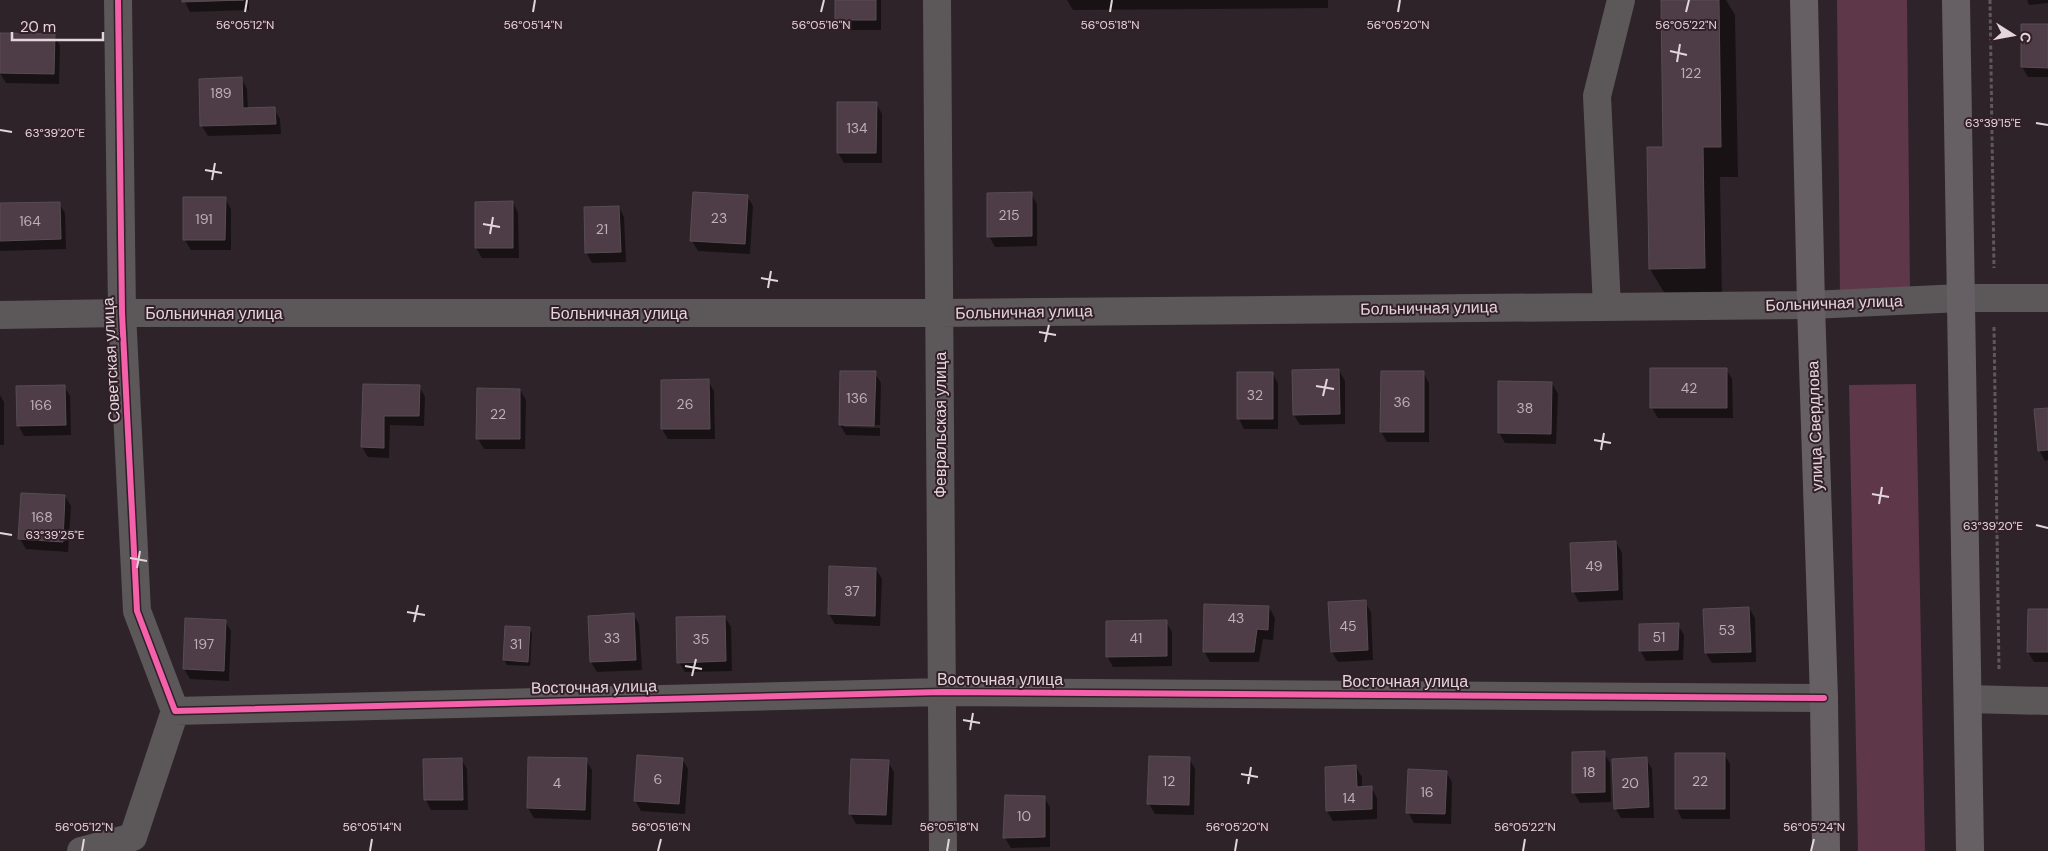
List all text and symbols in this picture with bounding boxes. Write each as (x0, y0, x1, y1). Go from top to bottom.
scale bar (12, 10, 104, 42)
north arrow (1988, 10, 2038, 60)
text: 20 m (20, 17, 56, 37)
text: 56°05'12"N (216, 17, 274, 33)
text: 56°05'14"N (503, 17, 563, 33)
text: 56°05'16"N (791, 17, 851, 33)
text: 56°05'18"N (1080, 17, 1140, 33)
text: 56°05'20"N (1367, 17, 1430, 33)
text: 56°05'22"N (1655, 17, 1717, 33)
text: С (2016, 31, 2036, 44)
house number: 122 (1681, 64, 1701, 82)
house number: 189 (210, 84, 232, 102)
text: 63°39'15"E (1965, 115, 2021, 131)
house number: 134 (846, 119, 868, 137)
text: 63°39'20"E (25, 125, 85, 141)
house number: 215 (999, 206, 1019, 224)
house number: 23 (711, 209, 727, 227)
house number: 191 (195, 210, 213, 228)
house number: 164 (19, 212, 41, 230)
house number: 21 (596, 220, 608, 238)
street label: Больничная улица (1765, 290, 1903, 316)
street label: Больничная улица (1360, 296, 1498, 320)
street label: Советская улица (97, 297, 125, 423)
street label: Больничная улица (955, 300, 1093, 324)
street label: Больничная улица (145, 303, 283, 324)
street label: Больничная улица (550, 303, 688, 324)
street label: Февральская улица (930, 352, 951, 498)
street label: улица Свердлова (1802, 360, 1828, 492)
house number: 42 (1681, 379, 1697, 397)
house number: 32 (1247, 386, 1263, 404)
house number: 136 (846, 389, 868, 407)
house number: 36 (1393, 393, 1411, 411)
house number: 26 (677, 395, 693, 413)
house number: 166 (30, 396, 52, 414)
house number: 38 (1517, 399, 1533, 417)
house number: 22 (490, 405, 506, 423)
house number: 168 (31, 508, 53, 526)
text: 63°39'20"E (1963, 518, 2023, 534)
text: 63°39'25"E (25, 527, 85, 543)
house number: 49 (1585, 557, 1603, 575)
house number: 37 (844, 582, 860, 600)
house number: 43 (1228, 609, 1244, 627)
house number: 45 (1339, 617, 1357, 635)
house number: 53 (1719, 621, 1735, 639)
house number: 51 (1653, 628, 1665, 646)
house number: 33 (604, 629, 620, 647)
house number: 41 (1130, 629, 1142, 647)
house number: 35 (693, 630, 709, 648)
house number: 197 (194, 635, 214, 653)
house number: 31 (510, 635, 522, 653)
street label: Восточная улица (937, 669, 1063, 690)
street label: Восточная улица (1342, 671, 1468, 692)
street label: Восточная улица (531, 675, 657, 699)
house number: 18 (1583, 763, 1595, 781)
house number: 6 (654, 770, 662, 788)
house number: 12 (1163, 772, 1175, 790)
house number: 22 (1692, 772, 1708, 790)
house number: 4 (553, 774, 562, 792)
house number: 20 (1621, 774, 1639, 792)
house number: 16 (1420, 783, 1434, 801)
house number: 14 (1343, 789, 1356, 807)
house number: 10 (1017, 807, 1031, 825)
text: 56°05'12"N (55, 819, 113, 835)
text: 56°05'14"N (342, 819, 402, 835)
text: 56°05'16"N (631, 819, 691, 835)
text: 56°05'18"N (919, 819, 979, 835)
text: 56°05'20"N (1206, 819, 1269, 835)
text: 56°05'22"N (1494, 819, 1556, 835)
text: 56°05'24"N (1783, 819, 1845, 835)

